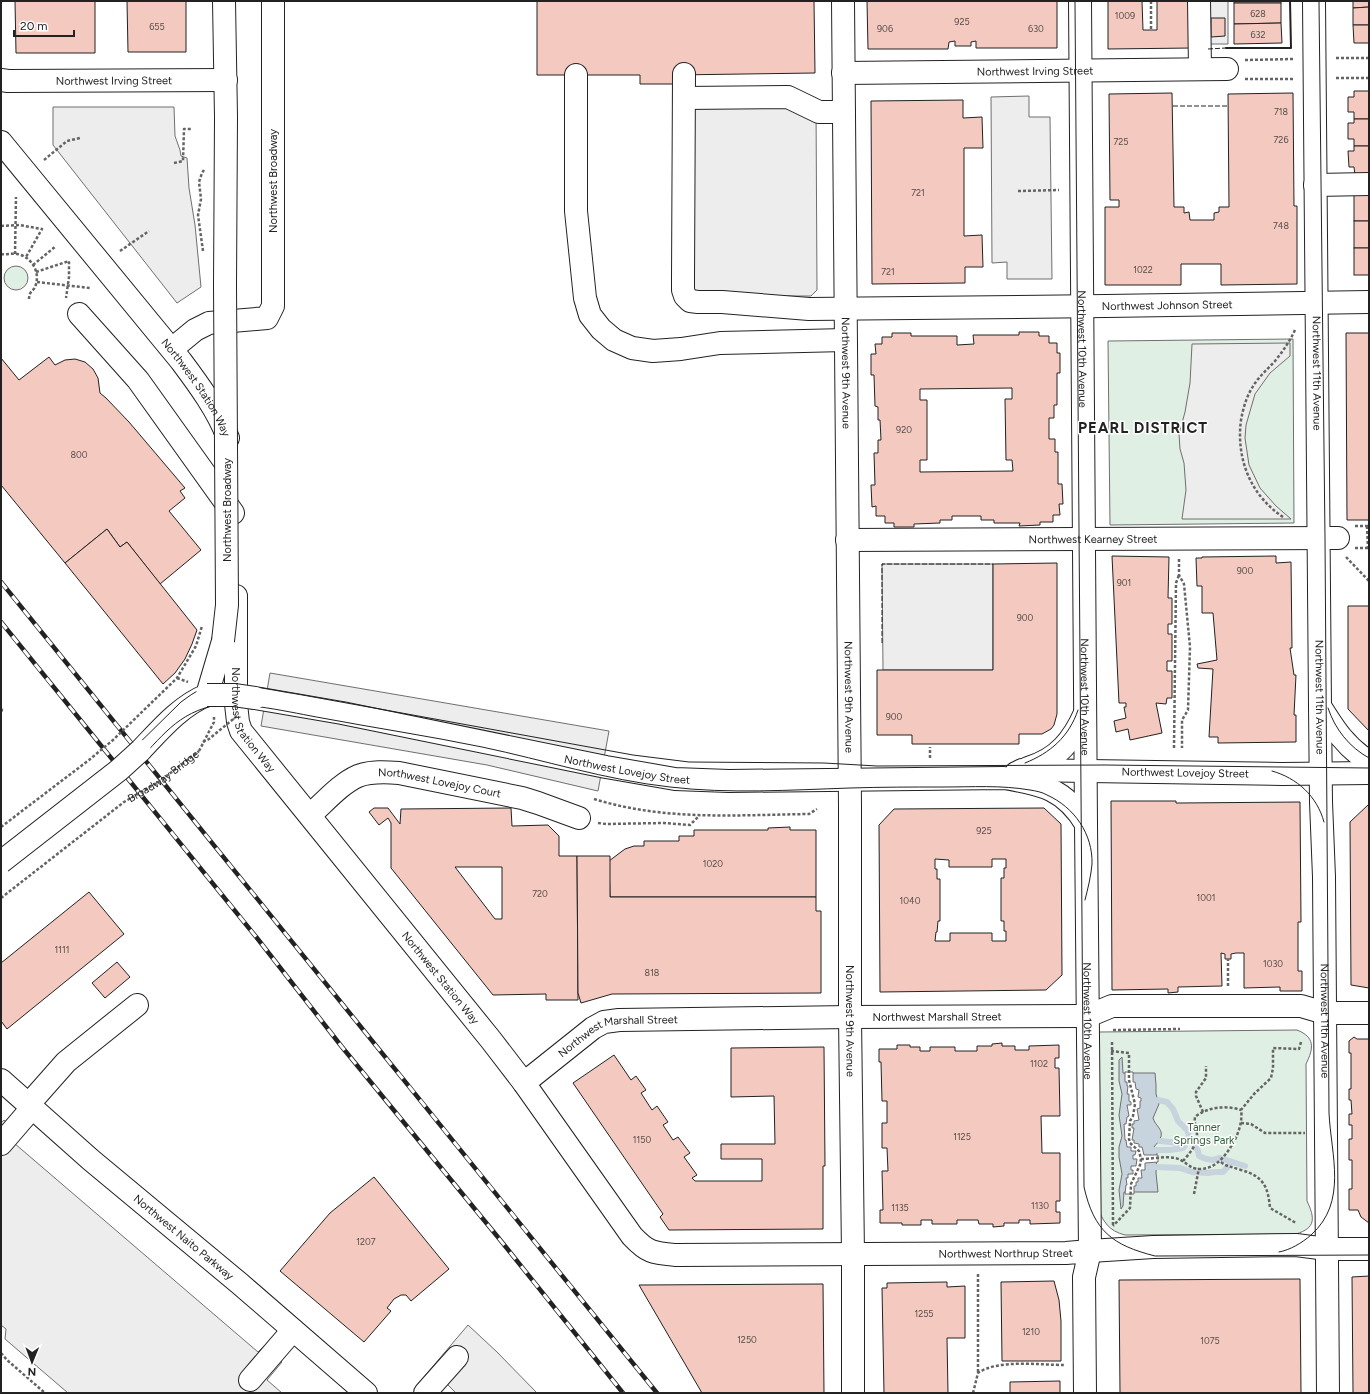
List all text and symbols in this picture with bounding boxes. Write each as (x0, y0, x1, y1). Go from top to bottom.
house number: 628 (1250, 8, 1266, 19)
house number: 1009 (1115, 10, 1135, 21)
scale bar (14, 12, 74, 38)
house number: 925 (954, 16, 970, 27)
text: 20 m (20, 19, 48, 33)
house number: 655 (149, 21, 165, 32)
house number: 906 (877, 23, 893, 34)
house number: 630 (1028, 23, 1044, 34)
house number: 632 (1250, 29, 1266, 40)
street label: Northwest Irving Street (977, 64, 1093, 78)
street label: Northwest Irving Street (56, 74, 172, 87)
house number: 718 (1274, 106, 1289, 117)
street label: Northwest Broadway (267, 129, 280, 233)
house number: 726 (1274, 134, 1288, 145)
house number: 725 (1113, 136, 1129, 147)
house number: 721 (911, 187, 925, 198)
house number: 748 (1273, 220, 1289, 231)
house number: 1022 (1133, 264, 1153, 275)
house number: 721 (881, 266, 895, 277)
street label: Northwest 10th Avenue (1076, 290, 1089, 408)
street label: Northwest Johnson Street (1102, 298, 1233, 313)
street label: Northwest 11th Avenue (1310, 316, 1324, 430)
street label: Northwest 9th Avenue (839, 317, 853, 429)
street label: Northwest Station Way (159, 336, 233, 439)
district label: PEARL DISTRICT (1078, 419, 1208, 437)
house number: 920 (896, 424, 912, 435)
house number: 800 (70, 449, 88, 460)
street label: Northwest Broadway (221, 458, 234, 562)
street label: Northwest Kearney Street (1029, 532, 1157, 546)
house number: 900 (1237, 565, 1254, 576)
house number: 901 (1117, 577, 1131, 588)
house number: 900 (1017, 612, 1034, 623)
street label: Northwest 10th Avenue (1078, 638, 1092, 756)
street label: Northwest 11th Avenue (1313, 640, 1327, 754)
street label: Northwest 9th Avenue (842, 641, 856, 753)
street label: Northwest Station Way (230, 667, 278, 775)
house number: 900 (886, 711, 903, 722)
street label: Broadway Bridge (125, 747, 201, 805)
street label: Northwest Lovejoy Street (563, 752, 690, 786)
street label: Northwest Lovejoy Street (1121, 765, 1249, 780)
street label: Northwest Lovejoy Court (378, 766, 502, 800)
house number: 925 (976, 825, 992, 836)
house number: 1020 (703, 858, 723, 869)
house number: 720 (532, 888, 548, 899)
house number: 1001 (1197, 892, 1215, 903)
house number: 1040 (900, 895, 921, 906)
street label: Northwest Station Way (399, 929, 482, 1027)
house number: 1111 (55, 944, 69, 955)
house number: 1030 (1263, 958, 1283, 969)
street label: Northwest 10th Avenue (1081, 962, 1095, 1080)
street label: Northwest 11th Avenue (1318, 963, 1332, 1078)
street label: Northwest 9th Avenue (844, 965, 857, 1077)
house number: 818 (645, 967, 660, 978)
street label: Northwest Marshall Street (872, 1010, 1002, 1023)
street label: Northwest Marshall Street (555, 1013, 678, 1060)
house number: 1102 (1030, 1058, 1048, 1069)
park label: Tanner Springs Park (1174, 1121, 1235, 1147)
house number: 1125 (953, 1131, 971, 1142)
house number: 1150 (633, 1134, 651, 1145)
street label: Northwest Naito Parkway (131, 1192, 237, 1283)
house number: 1130 (1031, 1200, 1049, 1211)
house number: 1135 (891, 1202, 909, 1213)
house number: 1207 (356, 1236, 376, 1247)
street label: Northwest Northrup Street (938, 1246, 1073, 1260)
house number: 1255 (914, 1308, 934, 1319)
house number: 1210 (1022, 1326, 1040, 1337)
house number: 1250 (737, 1334, 757, 1345)
house number: 1075 (1200, 1335, 1220, 1346)
north arrow (12, 1342, 52, 1382)
text: N (27, 1365, 36, 1378)

